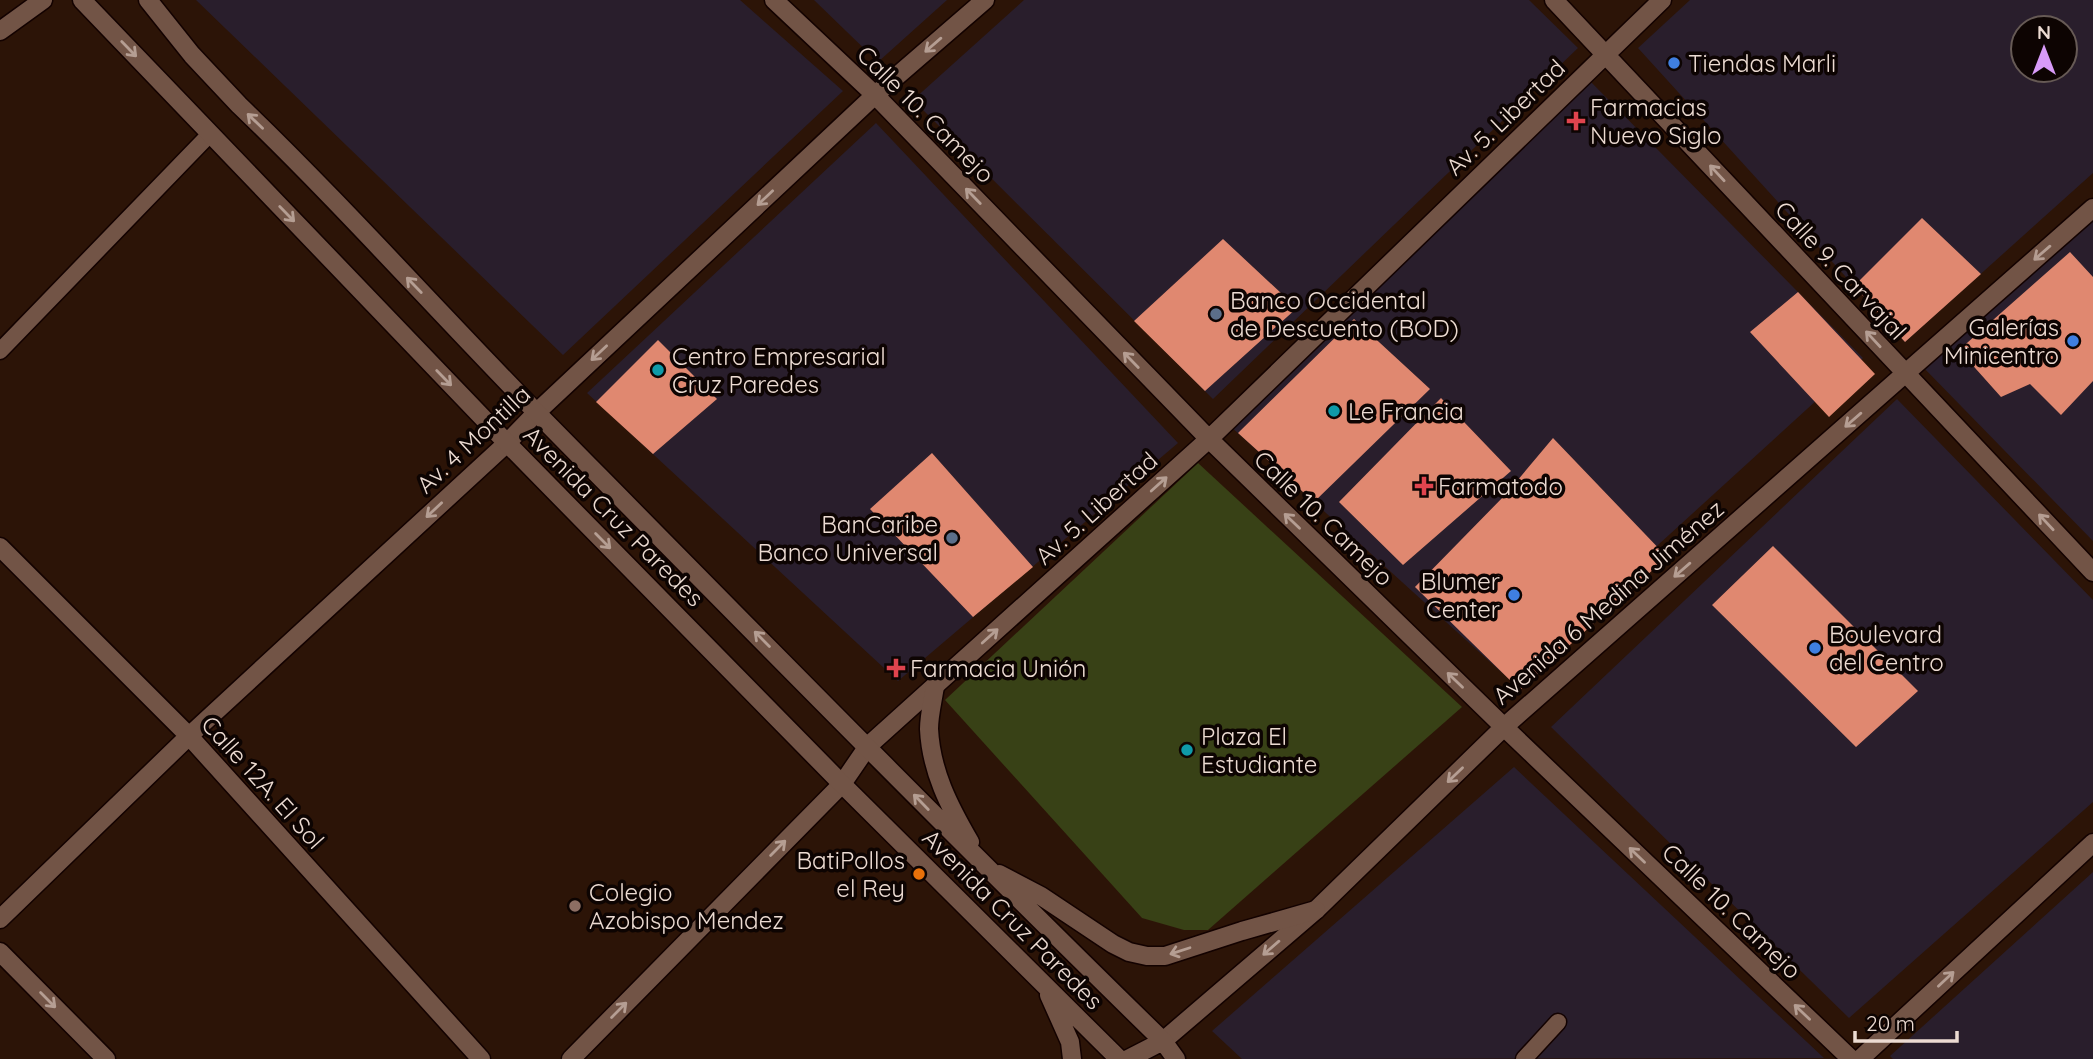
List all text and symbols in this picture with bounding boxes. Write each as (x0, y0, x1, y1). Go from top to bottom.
north arrow (2009, 14, 2079, 84)
text: N (2037, 20, 2051, 44)
one-way arrow (925, 37, 943, 53)
street label: Calle 10. Camejo (851, 39, 1001, 189)
one-way arrow (121, 40, 138, 57)
place label: Tiendas Marli (1688, 48, 1836, 78)
street label: Av. 5. Libertad (1439, 53, 1571, 181)
marker: Tiendas Marli (1666, 55, 1682, 71)
place label: Farmacias Nuevo Siglo (1590, 92, 1722, 150)
one-way arrow (247, 113, 264, 130)
marker: Farmacias Nuevo Siglo (1568, 113, 1584, 129)
one-way arrow (1709, 165, 1726, 182)
one-way arrow (964, 188, 981, 205)
one-way arrow (756, 190, 774, 206)
street label: Calle 9. Carvajal (1769, 194, 1913, 346)
one-way arrow (278, 205, 295, 222)
one-way arrow (2033, 245, 2051, 261)
one-way arrow (405, 276, 422, 293)
place label: Banco Occidental de Descuento (BOD) (1230, 285, 1459, 343)
marker: Banco Occidental de Descuento (BOD) (1208, 306, 1224, 322)
place label: Galerías Minicentro (1944, 312, 2059, 370)
one-way arrow (1864, 331, 1881, 348)
marker: Galerías Minicentro (2065, 333, 2081, 349)
place label: Centro Empresarial Cruz Paredes (672, 341, 886, 399)
one-way arrow (591, 345, 608, 362)
one-way arrow (1123, 351, 1140, 368)
marker: Centro Empresarial Cruz Paredes (650, 362, 666, 378)
one-way arrow (436, 369, 453, 386)
street label: Av. 4 Montilla (410, 379, 536, 499)
place label: Le Francia (1348, 396, 1464, 426)
marker: Le Francia (1326, 403, 1342, 419)
one-way arrow (1844, 411, 1862, 427)
street label: Avenida Cruz Paredes (518, 420, 710, 612)
street label: Calle 10. Camejo (1248, 444, 1400, 592)
street label: Av. 5. Libertad (1029, 445, 1163, 571)
place label: Farmatodo (1438, 471, 1563, 501)
one-way arrow (1150, 476, 1168, 492)
marker: Farmatodo (1416, 478, 1432, 494)
street label: Avenida 6 Medina Jiménez (1486, 493, 1730, 711)
one-way arrow (426, 501, 443, 518)
place label: BanCaribe Banco Universal (757, 509, 938, 567)
one-way arrow (1284, 512, 1301, 529)
one-way arrow (2038, 514, 2055, 532)
marker: BanCaribe Banco Universal (944, 530, 960, 546)
one-way arrow (594, 532, 611, 549)
one-way arrow (1673, 562, 1691, 578)
place label: Blumer Center (1421, 566, 1500, 624)
marker: Blumer Center (1506, 587, 1522, 603)
place label: Boulevard del Centro (1829, 619, 1944, 677)
one-way arrow (981, 628, 999, 644)
one-way arrow (753, 631, 770, 648)
marker: Boulevard del Centro (1807, 640, 1823, 656)
place label: Farmacia Unión (910, 653, 1086, 683)
marker: Farmacia Unión (888, 660, 904, 676)
one-way arrow (1446, 671, 1463, 688)
street label: Calle 12A. El Sol (195, 709, 331, 855)
place label: Plaza El Estudiante (1201, 721, 1317, 779)
marker: Plaza El Estudiante (1179, 742, 1195, 758)
one-way arrow (1446, 766, 1463, 783)
one-way arrow (913, 793, 930, 810)
street label: Avenida Cruz Paredes (917, 823, 1109, 1015)
street label: Calle 10. Camejo (1656, 837, 1808, 985)
one-way arrow (770, 840, 787, 857)
place label: BatiPollos el Rey (796, 845, 905, 903)
one-way arrow (1629, 846, 1646, 863)
marker: BatiPollos el Rey (911, 866, 927, 882)
place label: Colegio Azobispo Mendez (589, 877, 784, 935)
marker: Colegio Azobispo Mendez (567, 898, 583, 914)
one-way arrow (1263, 940, 1281, 956)
one-way arrow (1170, 946, 1192, 959)
one-way arrow (1937, 971, 1954, 988)
one-way arrow (39, 992, 56, 1009)
scale bar (1855, 1000, 1956, 1044)
one-way arrow (610, 1002, 627, 1019)
one-way arrow (1794, 1003, 1811, 1020)
text: 20 m (1866, 1010, 1915, 1036)

